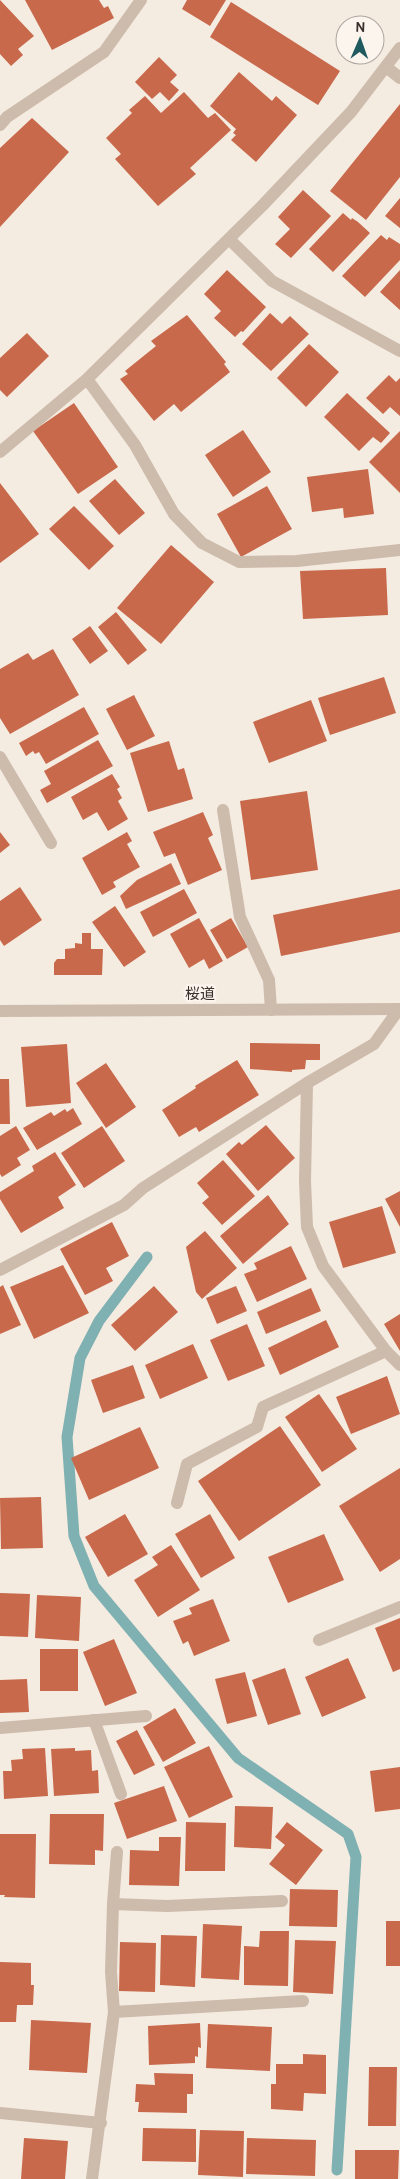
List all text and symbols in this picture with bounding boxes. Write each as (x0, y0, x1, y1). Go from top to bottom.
north arrow (335, 15, 385, 65)
text: N (355, 18, 366, 36)
street label: 桜道 (185, 985, 215, 1003)

